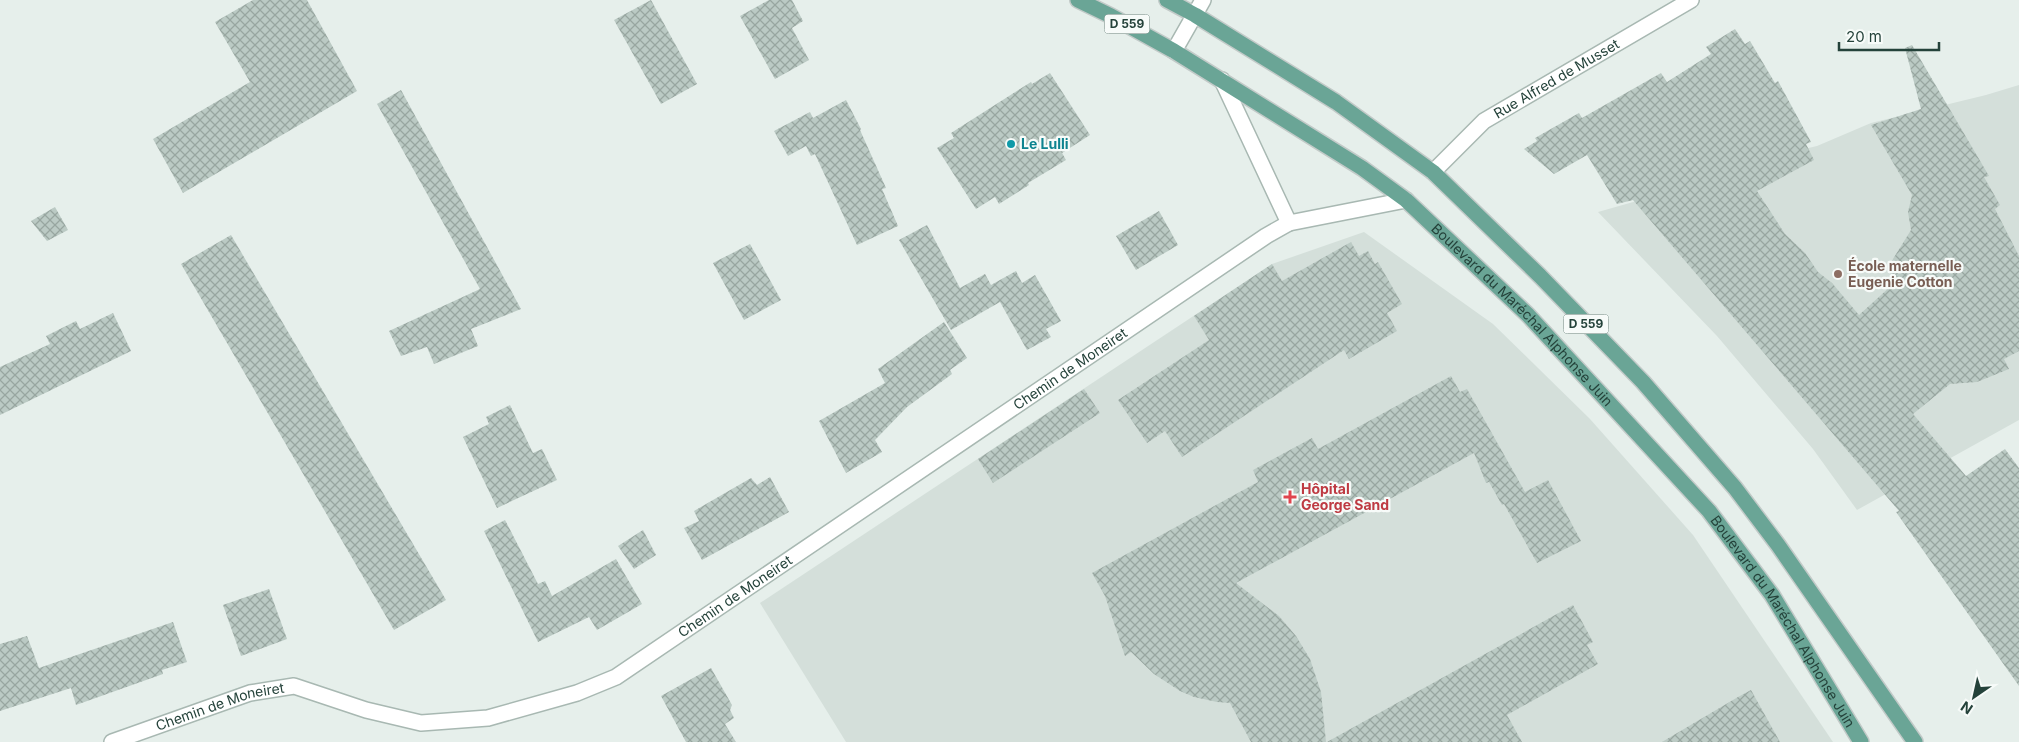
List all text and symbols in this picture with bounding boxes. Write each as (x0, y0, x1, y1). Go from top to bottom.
road number: D 559 (1104, 14, 1150, 34)
scale bar (1839, 20, 1939, 52)
text: 20 m (1846, 27, 1882, 46)
street label: Rue Alfred de Musset (1490, 35, 1622, 122)
place label: Le Lulli (1021, 135, 1069, 152)
marker: Le Lulli (1005, 138, 1017, 150)
street label: Boulevard du Maréchal Alphonse Juin (1428, 220, 1617, 409)
place label: École maternelle Eugenie Cotton (1848, 256, 1962, 290)
marker: École maternelle Eugenie Cotton (1832, 268, 1844, 280)
road number: D 559 (1564, 314, 1608, 334)
street label: Chemin de Moneiret (1010, 324, 1130, 413)
place label: Hôpital George Sand (1301, 480, 1389, 513)
marker: Hôpital George Sand (1283, 490, 1297, 504)
street label: Boulevard du Maréchal Alphonse Juin (1707, 512, 1859, 730)
street label: Chemin de Moneiret (675, 551, 795, 640)
north arrow (1949, 672, 1999, 722)
street label: Chemin de Moneiret (153, 679, 286, 734)
text: N (1957, 698, 1976, 718)

